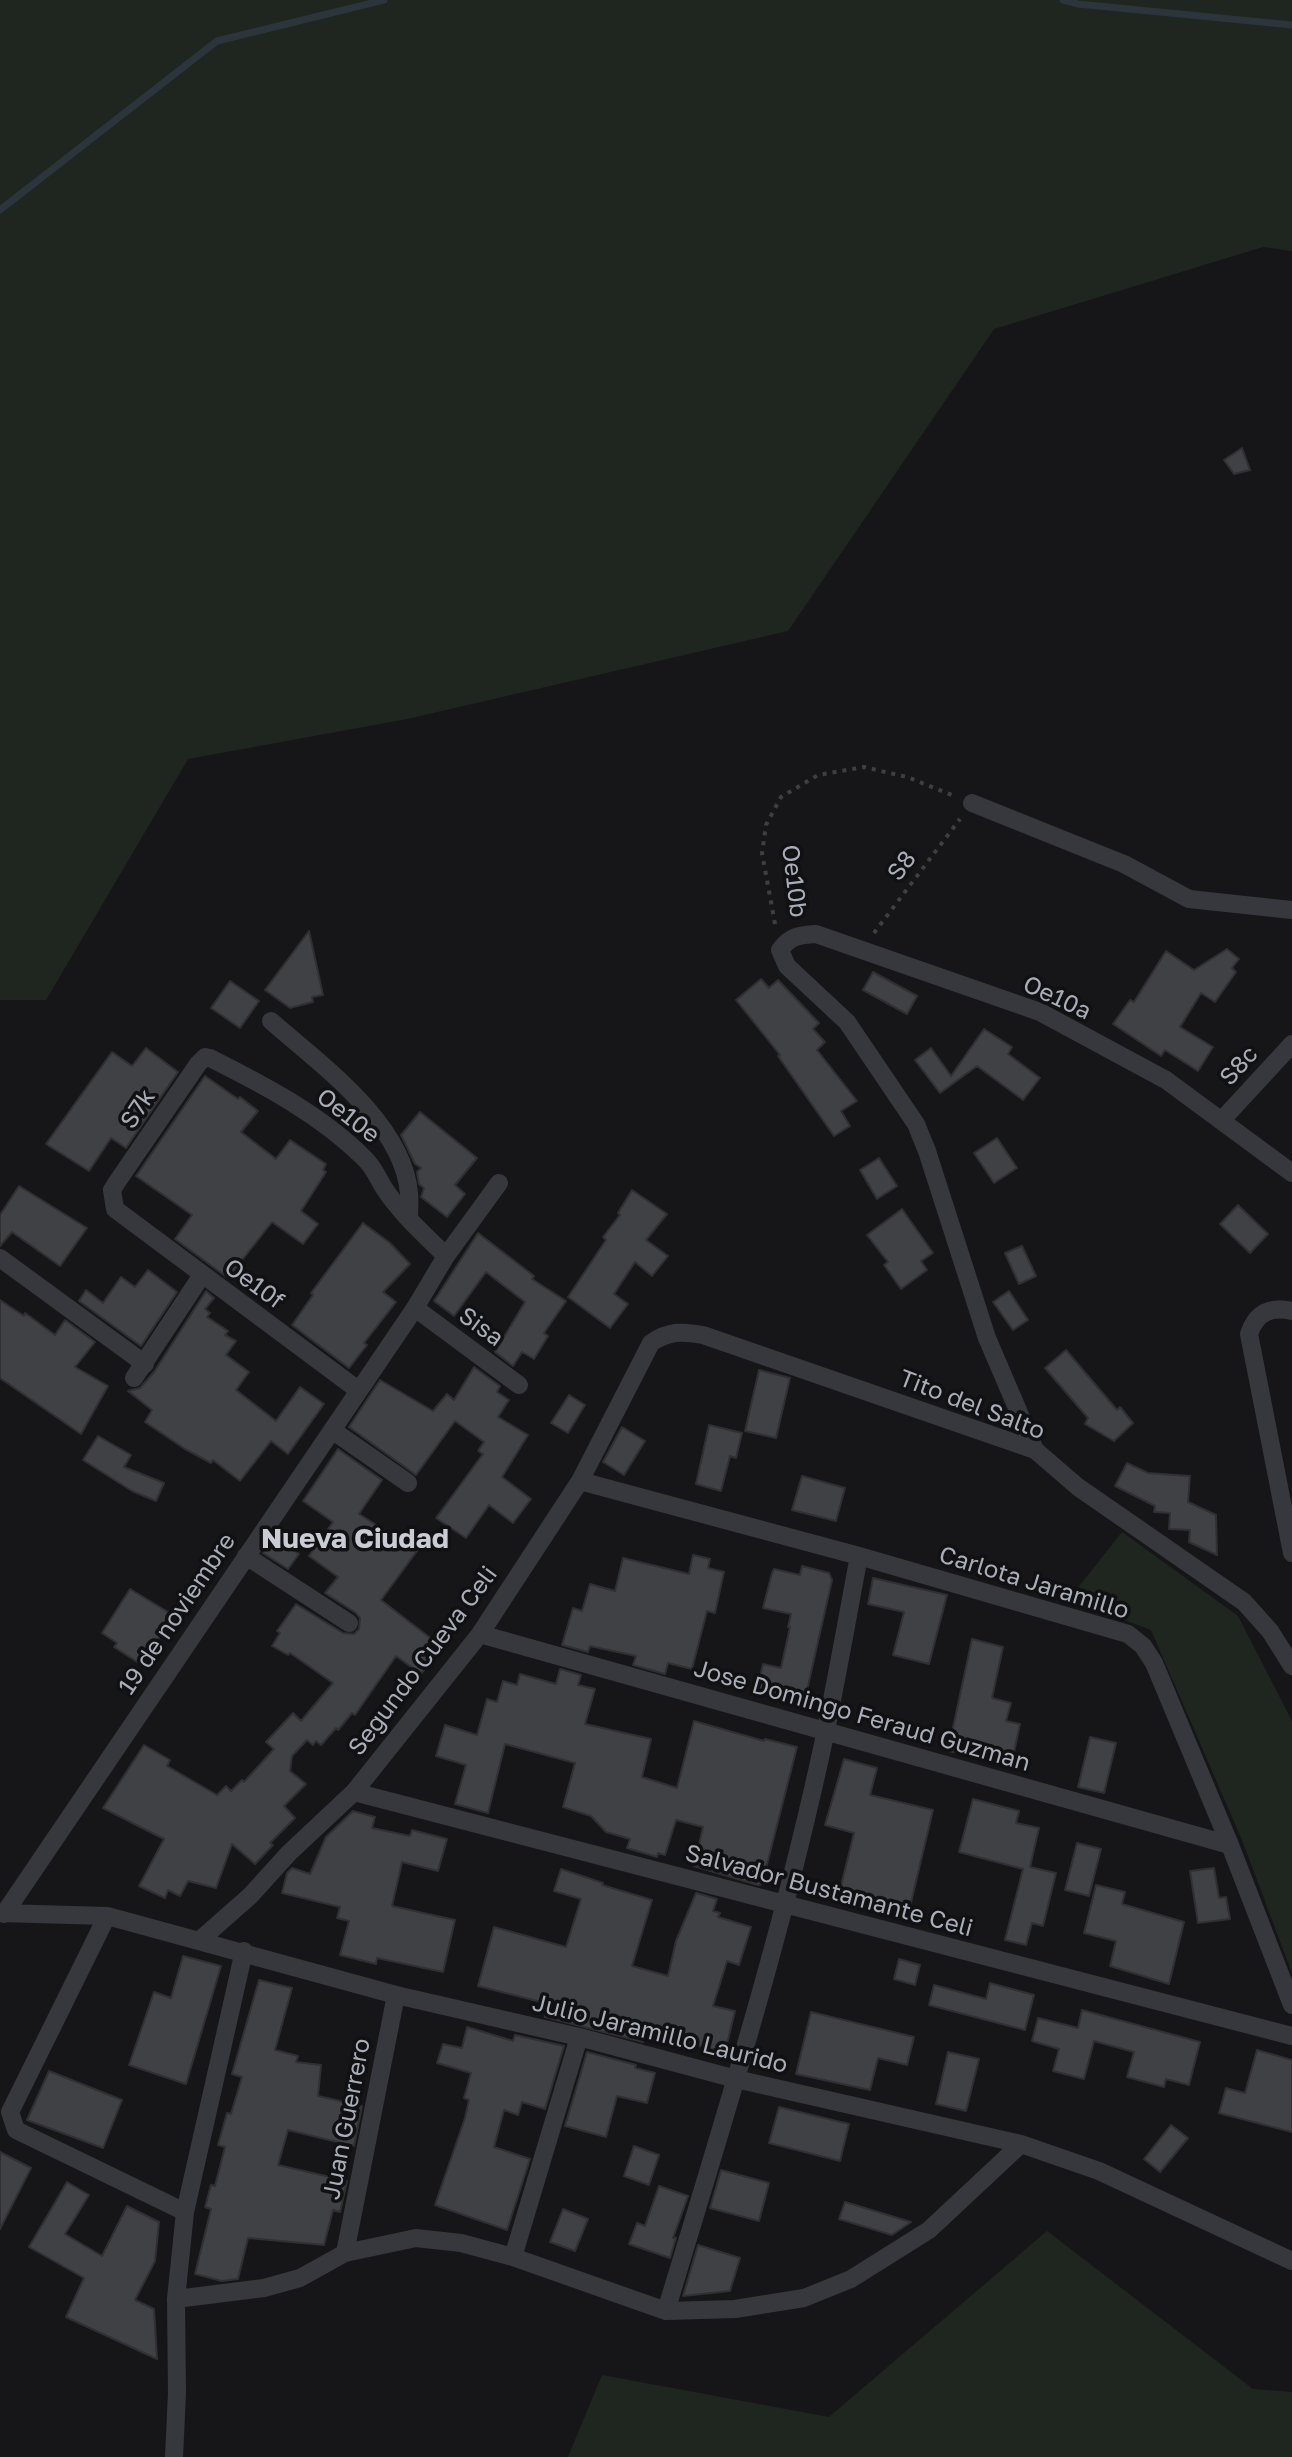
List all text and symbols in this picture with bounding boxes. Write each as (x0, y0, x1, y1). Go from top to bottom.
street label: Oe10b (775, 843, 813, 919)
street label: S8 (881, 845, 923, 887)
street label: Oe10a (1018, 970, 1096, 1026)
street label: S8c (1214, 1040, 1264, 1092)
street label: Oe10e (311, 1082, 385, 1150)
street label: S7k (114, 1084, 162, 1134)
street label: Oe10f (218, 1253, 290, 1315)
street label: Sisa (453, 1301, 509, 1353)
street label: Tito del Salto (895, 1364, 1049, 1446)
district label: Nueva Ciudad (261, 1522, 449, 1556)
street label: 19 de noviembre (112, 1528, 242, 1700)
street label: Carlota Jaramillo (936, 1540, 1132, 1626)
street label: Segundo Cueva Celi (342, 1561, 504, 1761)
street label: Jose Domingo Feraud Guzman (691, 1654, 1033, 1778)
street label: Salvador Bustamante Celi (682, 1839, 976, 1943)
street label: Julio Jaramillo Laurido (529, 1988, 791, 2080)
street label: Juan Guerrero (317, 2036, 377, 2202)

